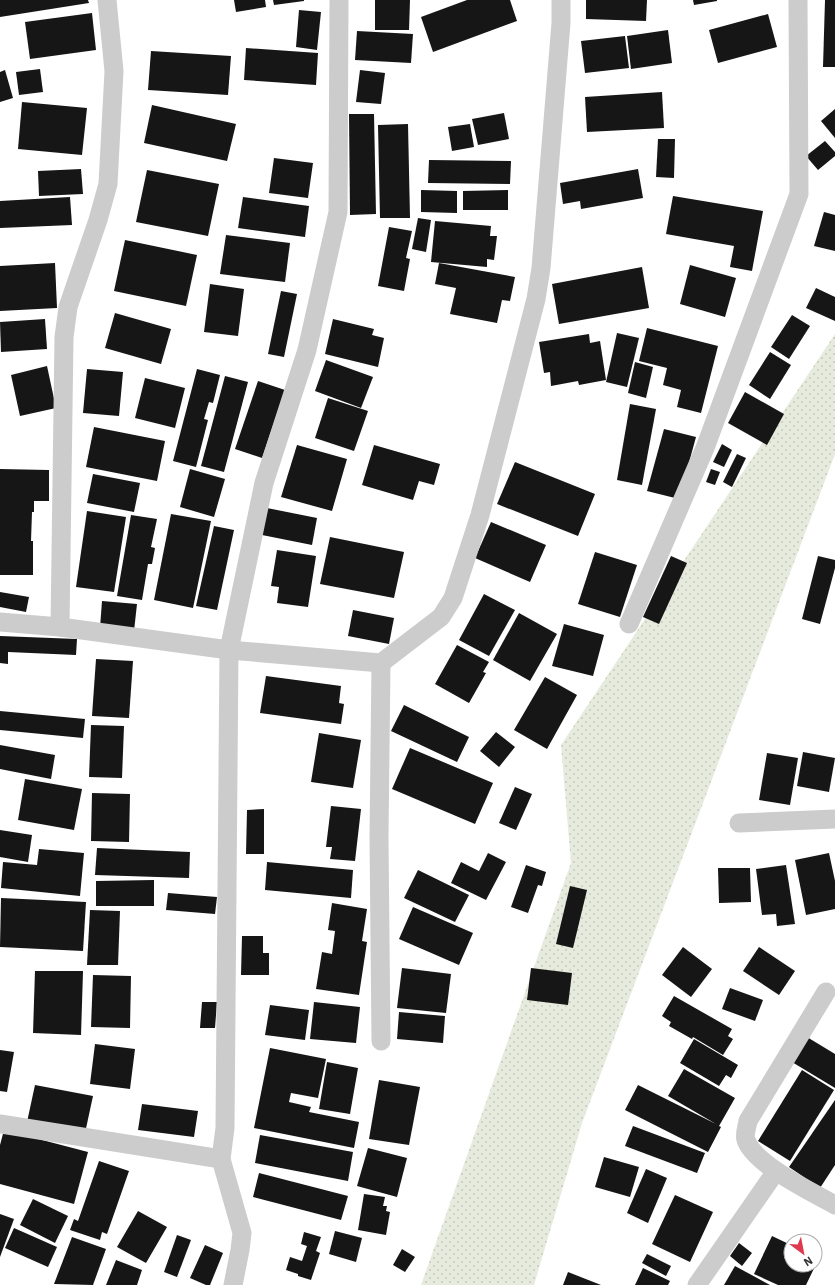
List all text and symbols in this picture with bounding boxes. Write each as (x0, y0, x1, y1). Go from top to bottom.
north arrow (783, 1233, 823, 1273)
text: N (801, 1253, 815, 1270)

